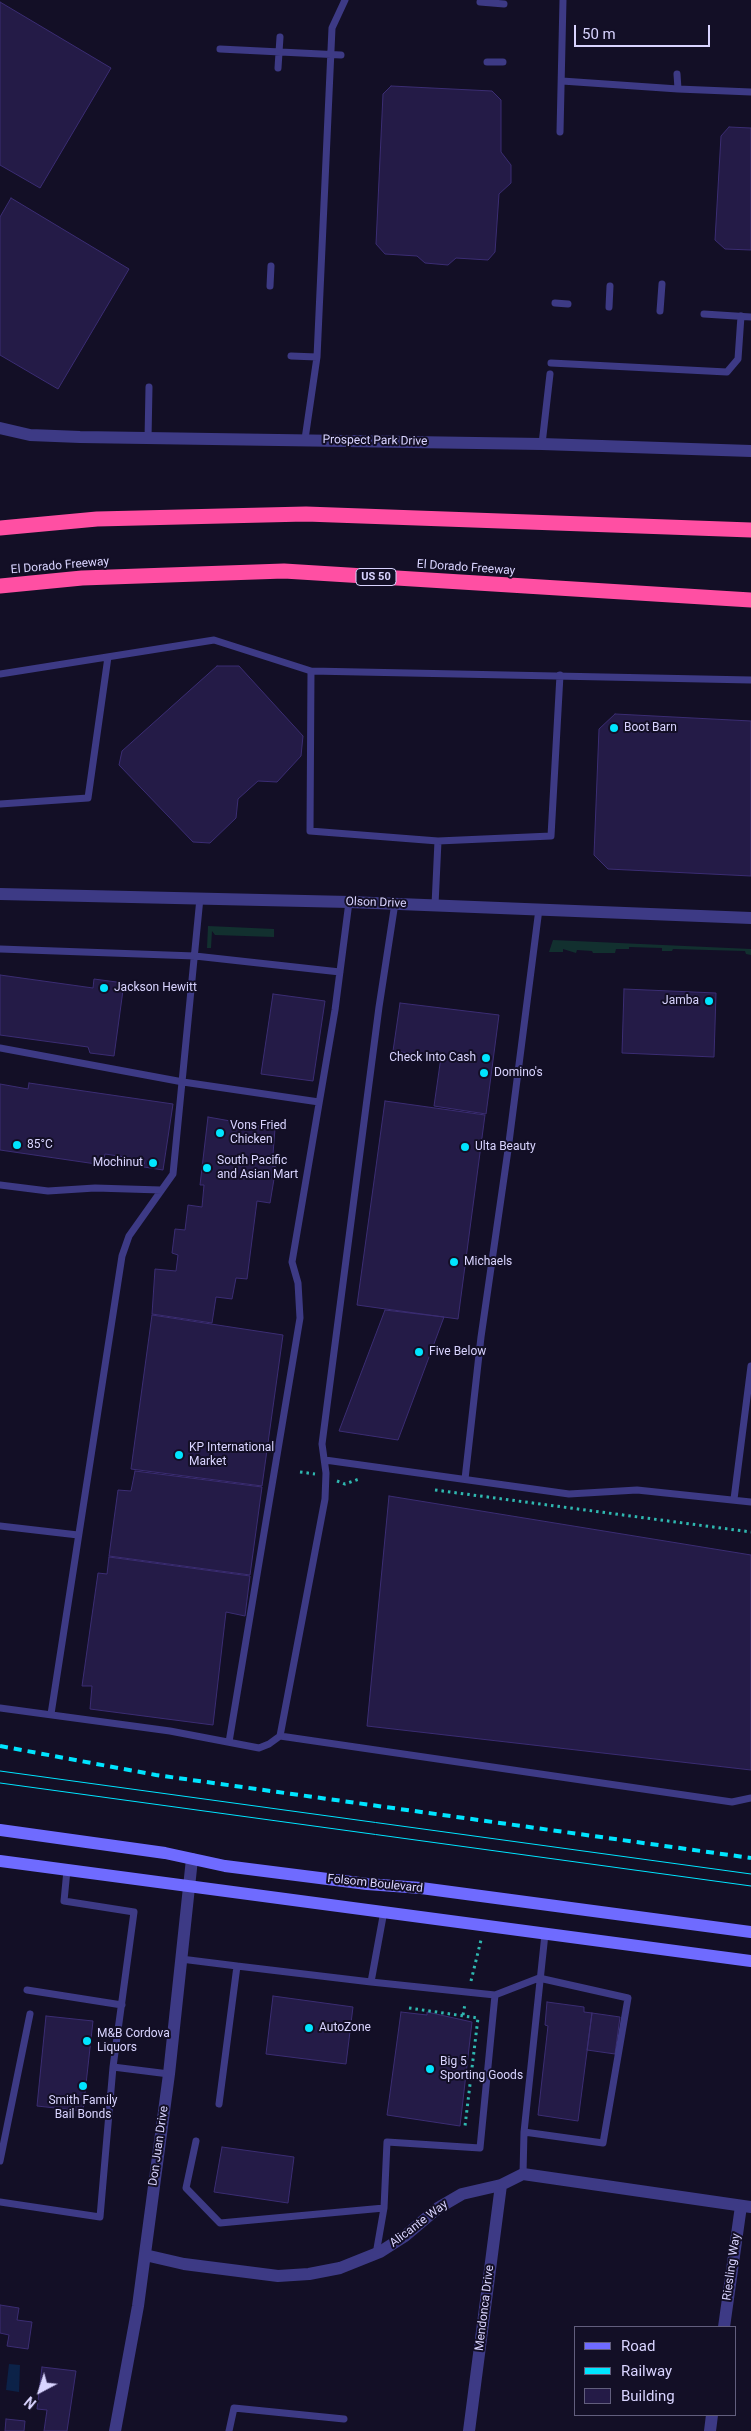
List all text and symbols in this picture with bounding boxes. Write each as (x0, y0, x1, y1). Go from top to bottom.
scale bar (576, 15, 712, 47)
text: 50 m (582, 25, 616, 43)
street label: Prospect Park Drive (322, 433, 428, 449)
street label: El Dorado Freeway (10, 555, 110, 577)
street label: El Dorado Freeway (416, 557, 516, 579)
road number: US 50 (356, 568, 396, 586)
place label: Boot Barn (624, 721, 677, 735)
marker: Boot Barn (608, 722, 620, 734)
street label: Olson Drive (345, 895, 407, 911)
place label: Jackson Hewitt (114, 981, 197, 995)
marker: Jackson Hewitt (98, 982, 110, 994)
place label: Jamba (662, 994, 699, 1008)
marker: Jamba (703, 995, 715, 1007)
place label: Check Into Cash (389, 1051, 476, 1065)
marker: Check Into Cash (480, 1052, 492, 1064)
place label: Domino's (494, 1066, 543, 1080)
marker: Domino's (478, 1067, 490, 1079)
place label: Vons Fried Chicken (230, 1119, 287, 1147)
marker: Vons Fried Chicken (214, 1127, 226, 1139)
place label: 85°C (27, 1138, 53, 1152)
marker: 85°C (11, 1139, 23, 1151)
place label: Ulta Beauty (475, 1140, 536, 1154)
marker: Ulta Beauty (459, 1141, 471, 1153)
place label: South Pacific and Asian Mart (217, 1154, 298, 1182)
place label: Mochinut (93, 1156, 143, 1170)
marker: Mochinut (147, 1157, 159, 1169)
marker: South Pacific and Asian Mart (201, 1162, 213, 1174)
place label: Michaels (464, 1255, 512, 1269)
marker: Michaels (448, 1256, 460, 1268)
place label: Five Below (429, 1345, 486, 1359)
marker: Five Below (413, 1346, 425, 1358)
place label: KP International Market (189, 1441, 274, 1469)
marker: KP International Market (173, 1449, 185, 1461)
street label: Folsom Boulevard (327, 1872, 423, 1896)
place label: AutoZone (319, 2021, 371, 2035)
marker: AutoZone (303, 2022, 315, 2034)
place label: M&B Cordova Liquors (97, 2027, 170, 2055)
marker: M&B Cordova Liquors (81, 2035, 93, 2047)
place label: Big 5 Sporting Goods (440, 2055, 523, 2083)
marker: Big 5 Sporting Goods (424, 2063, 436, 2075)
marker: Smith Family Bail Bonds (77, 2080, 89, 2092)
place label: Smith Family Bail Bonds (48, 2094, 118, 2122)
street label: Don Juan Drive (146, 2105, 172, 2187)
street label: Alicante Way (387, 2198, 451, 2250)
street label: Riesling Way (720, 2233, 744, 2301)
street label: Mendonca Drive (473, 2264, 497, 2352)
legend (574, 2326, 736, 2416)
text: Road (621, 2337, 655, 2355)
text: Railway (621, 2362, 672, 2380)
north arrow (15, 2366, 65, 2416)
text: Building (621, 2387, 675, 2405)
text: N (21, 2393, 39, 2412)

